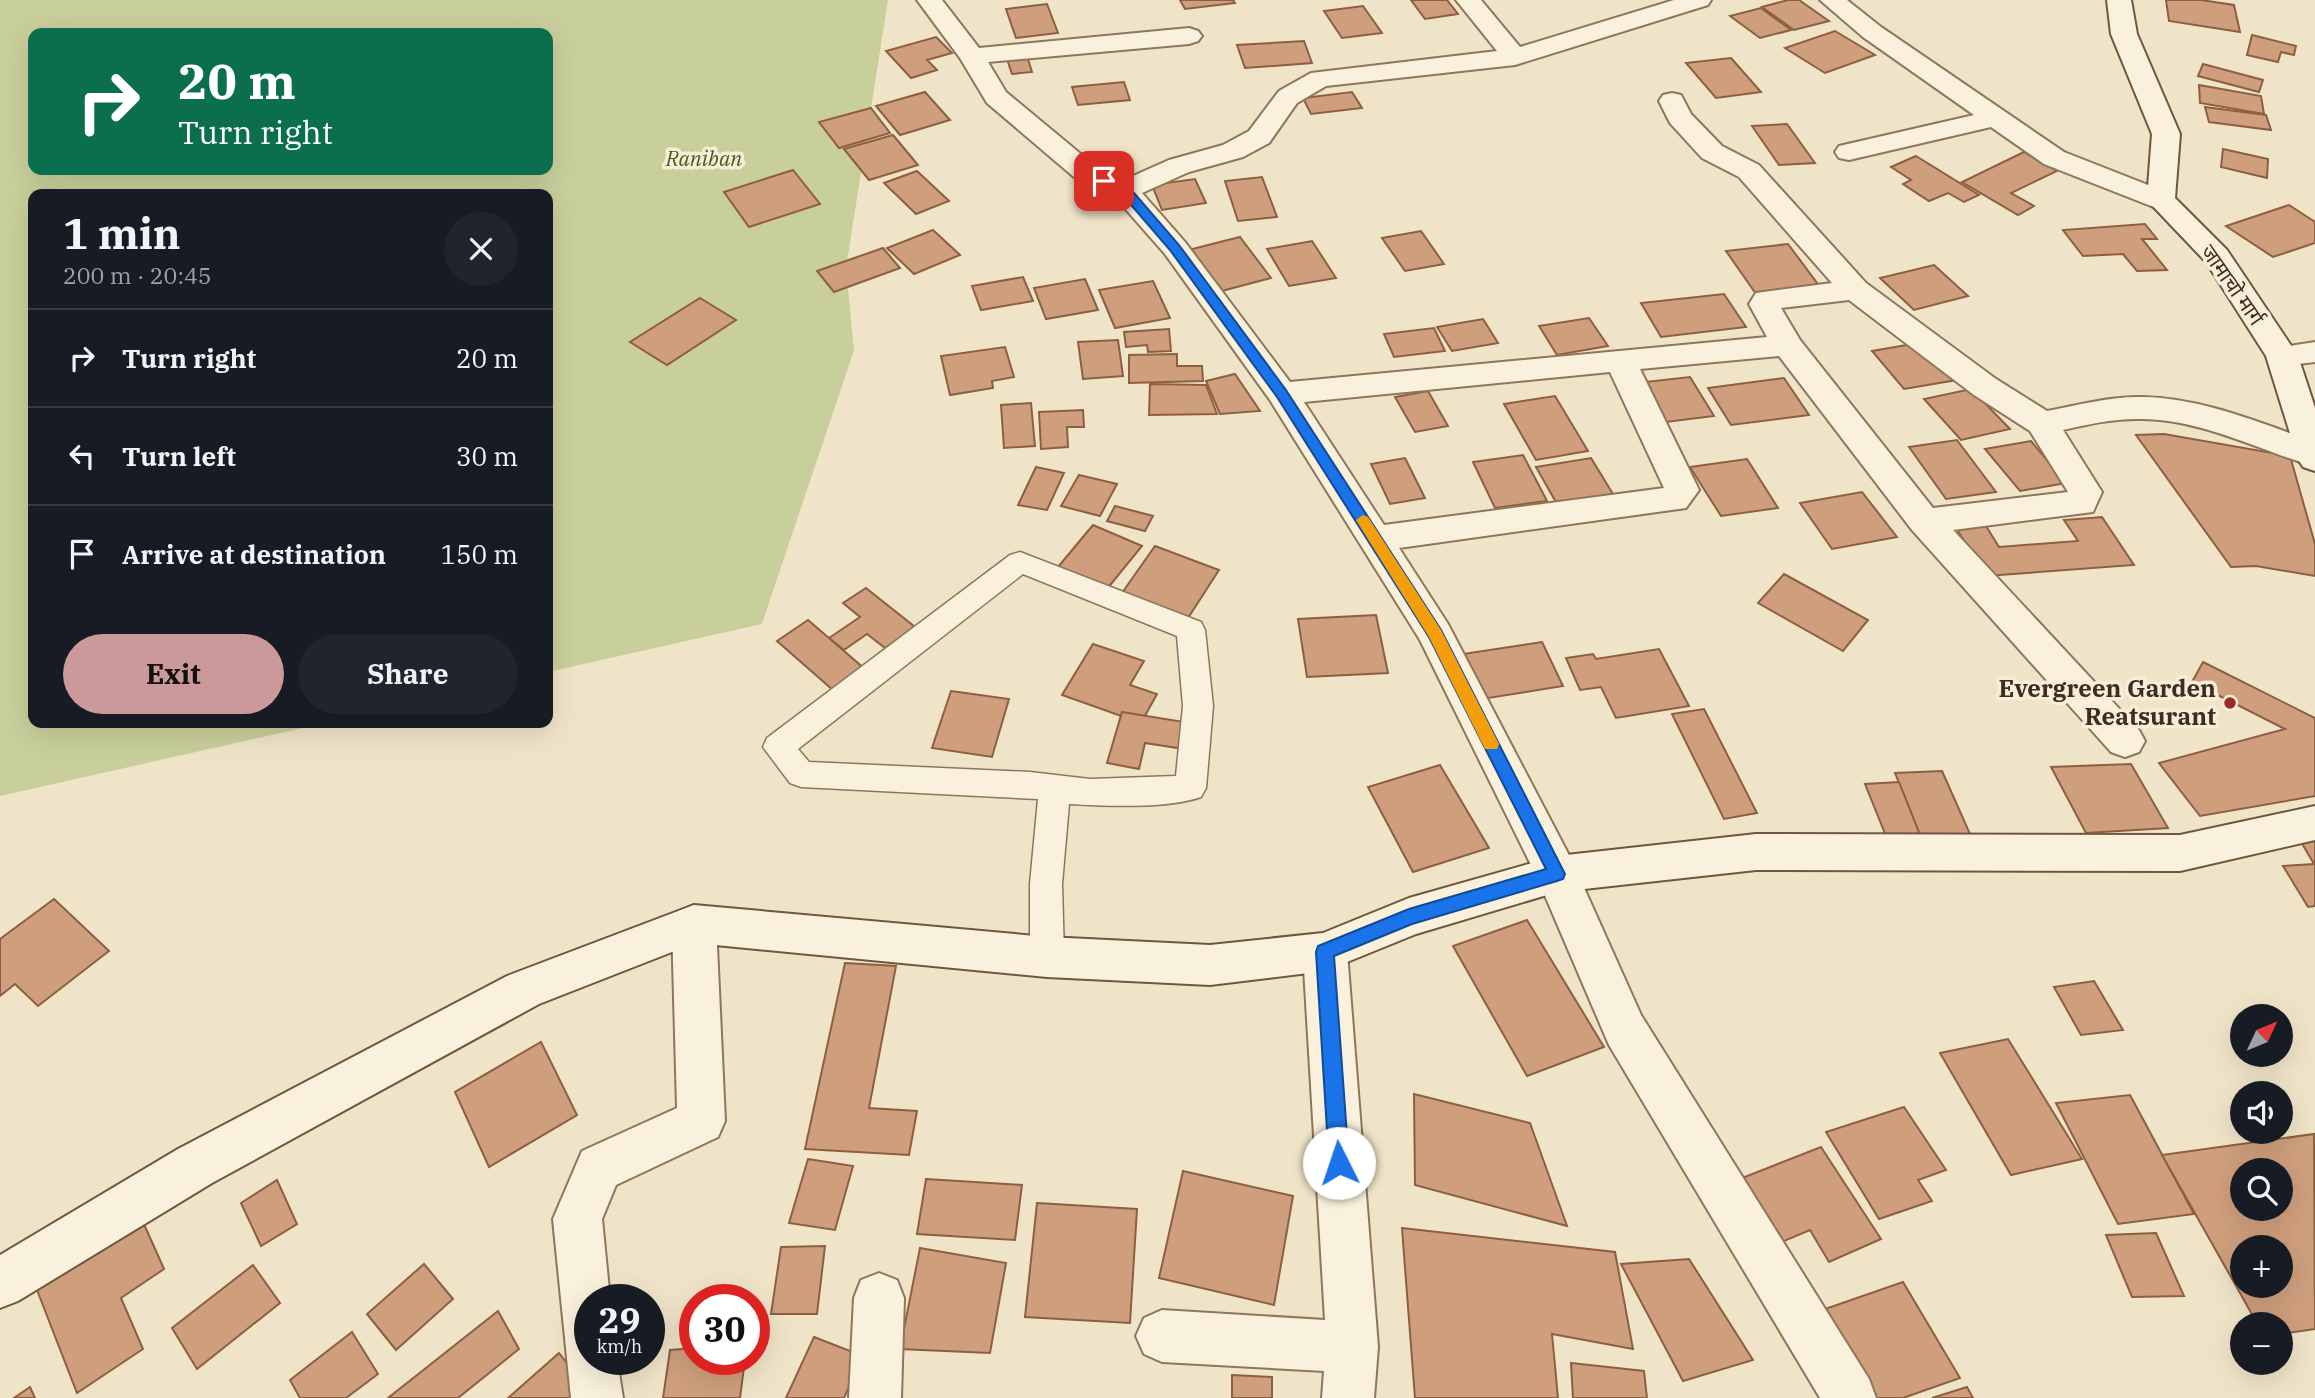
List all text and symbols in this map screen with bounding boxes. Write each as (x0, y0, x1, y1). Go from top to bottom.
text: 20 m (178, 49, 296, 112)
icon: right (63, 56, 154, 147)
text: Turn right (178, 111, 333, 153)
park label: Raniban (665, 144, 742, 172)
pin (1074, 151, 1134, 211)
icon: arrive (1085, 162, 1123, 200)
text: 1 min (63, 206, 181, 261)
button: close (444, 212, 518, 286)
street label: जामाचो मार्ग (2195, 239, 2271, 331)
text: 200 m · 20:45 (63, 260, 212, 290)
icon: right (63, 339, 101, 377)
text: Turn right (122, 341, 256, 375)
text: 20 m (456, 341, 518, 375)
icon: left (63, 437, 101, 475)
text: Turn left (122, 439, 236, 473)
text: 30 m (456, 439, 518, 473)
icon: arrive (63, 535, 101, 573)
text: Arrive at destination (122, 537, 386, 571)
text: 150 m (440, 537, 518, 571)
button: Exit (63, 634, 284, 714)
button: Share (298, 634, 518, 714)
place label: Evergreen Garden Reatsurant (1998, 672, 2216, 732)
marker: Evergreen Garden Reatsurant (2222, 695, 2238, 711)
north arrow (2230, 1004, 2292, 1068)
map controls (2230, 1004, 2293, 1375)
button: sound (2230, 1081, 2293, 1144)
position arrow (1302, 1126, 1376, 1200)
button: search (2230, 1158, 2293, 1221)
button: + (2230, 1235, 2293, 1298)
speed limit sign: 30 (679, 1284, 770, 1375)
text: 29 (598, 1297, 641, 1343)
button: − (2230, 1312, 2293, 1375)
text: km/h (597, 1335, 642, 1358)

